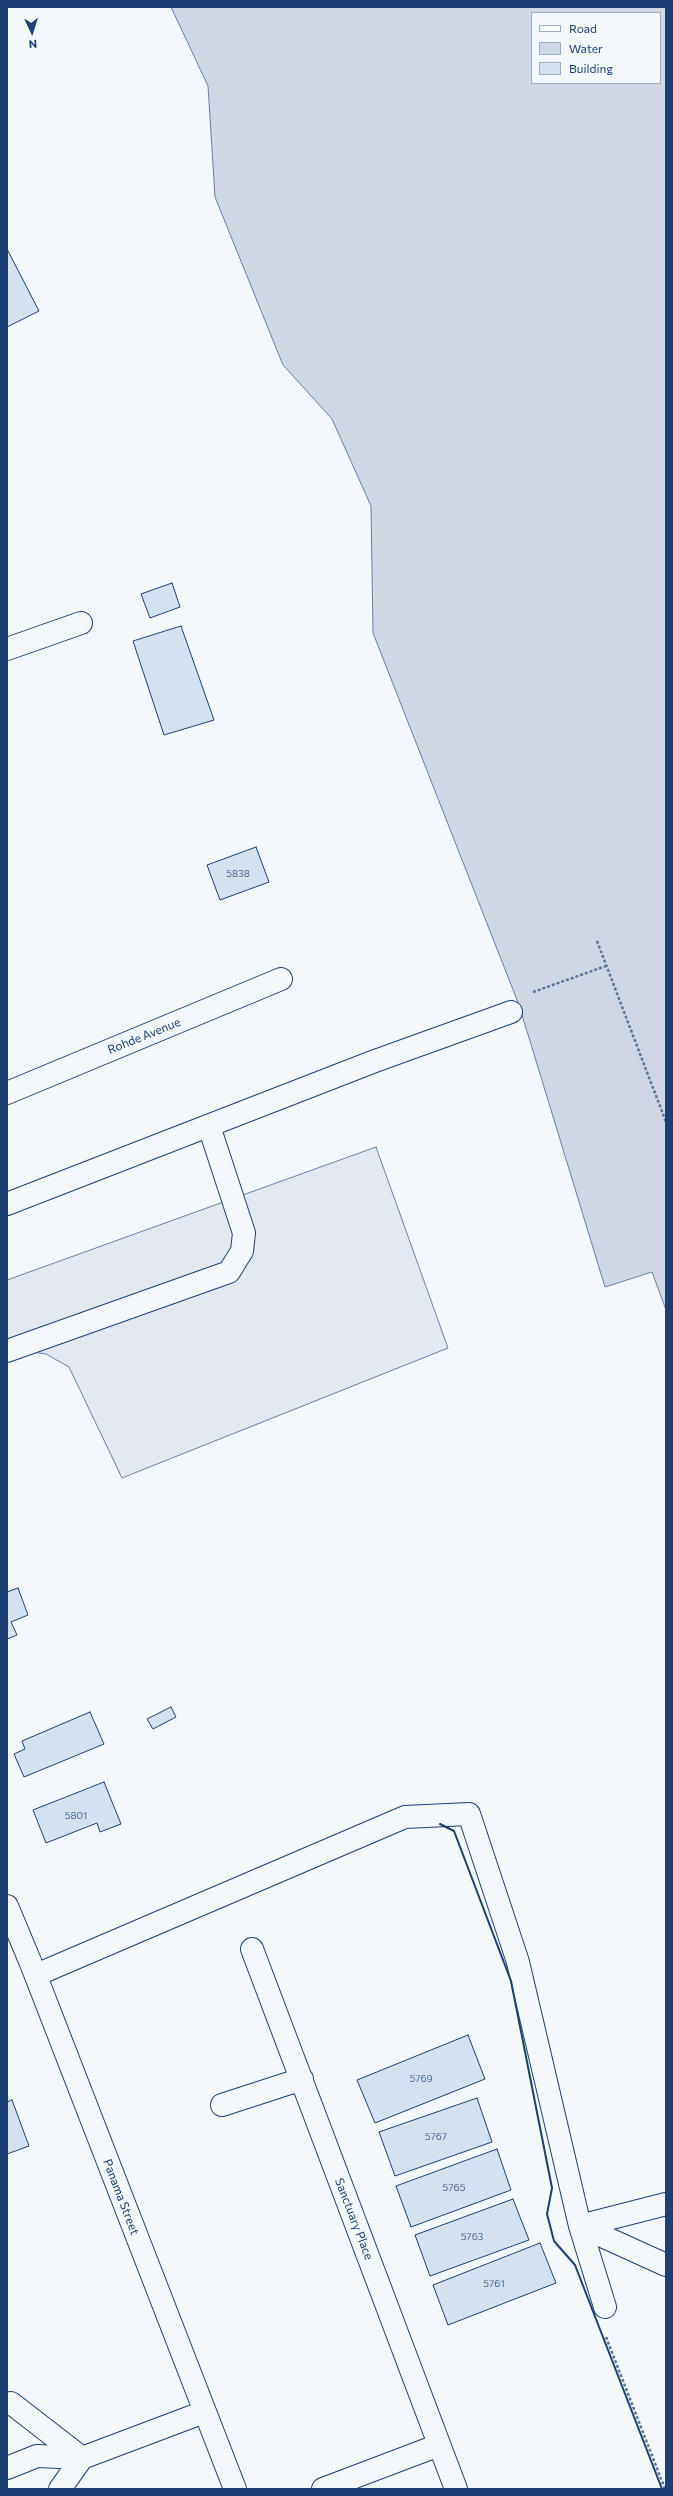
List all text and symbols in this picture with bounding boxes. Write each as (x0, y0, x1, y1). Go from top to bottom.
north arrow (12, 12, 52, 52)
legend (531, 12, 661, 84)
text: Road (569, 21, 597, 35)
text: N (28, 38, 37, 51)
text: Water (569, 41, 603, 55)
text: Building (569, 61, 613, 75)
house number: 5838 (226, 868, 250, 880)
street label: Rohde Avenue (105, 1015, 183, 1057)
house number: 5801 (65, 1810, 87, 1822)
house number: 5769 (409, 2073, 433, 2085)
house number: 5767 (425, 2131, 447, 2143)
street label: Panama Street (100, 2157, 142, 2237)
street label: Sanctuary Place (332, 2176, 376, 2262)
house number: 5765 (443, 2182, 465, 2194)
house number: 5763 (461, 2231, 483, 2243)
house number: 5761 (483, 2278, 505, 2290)

